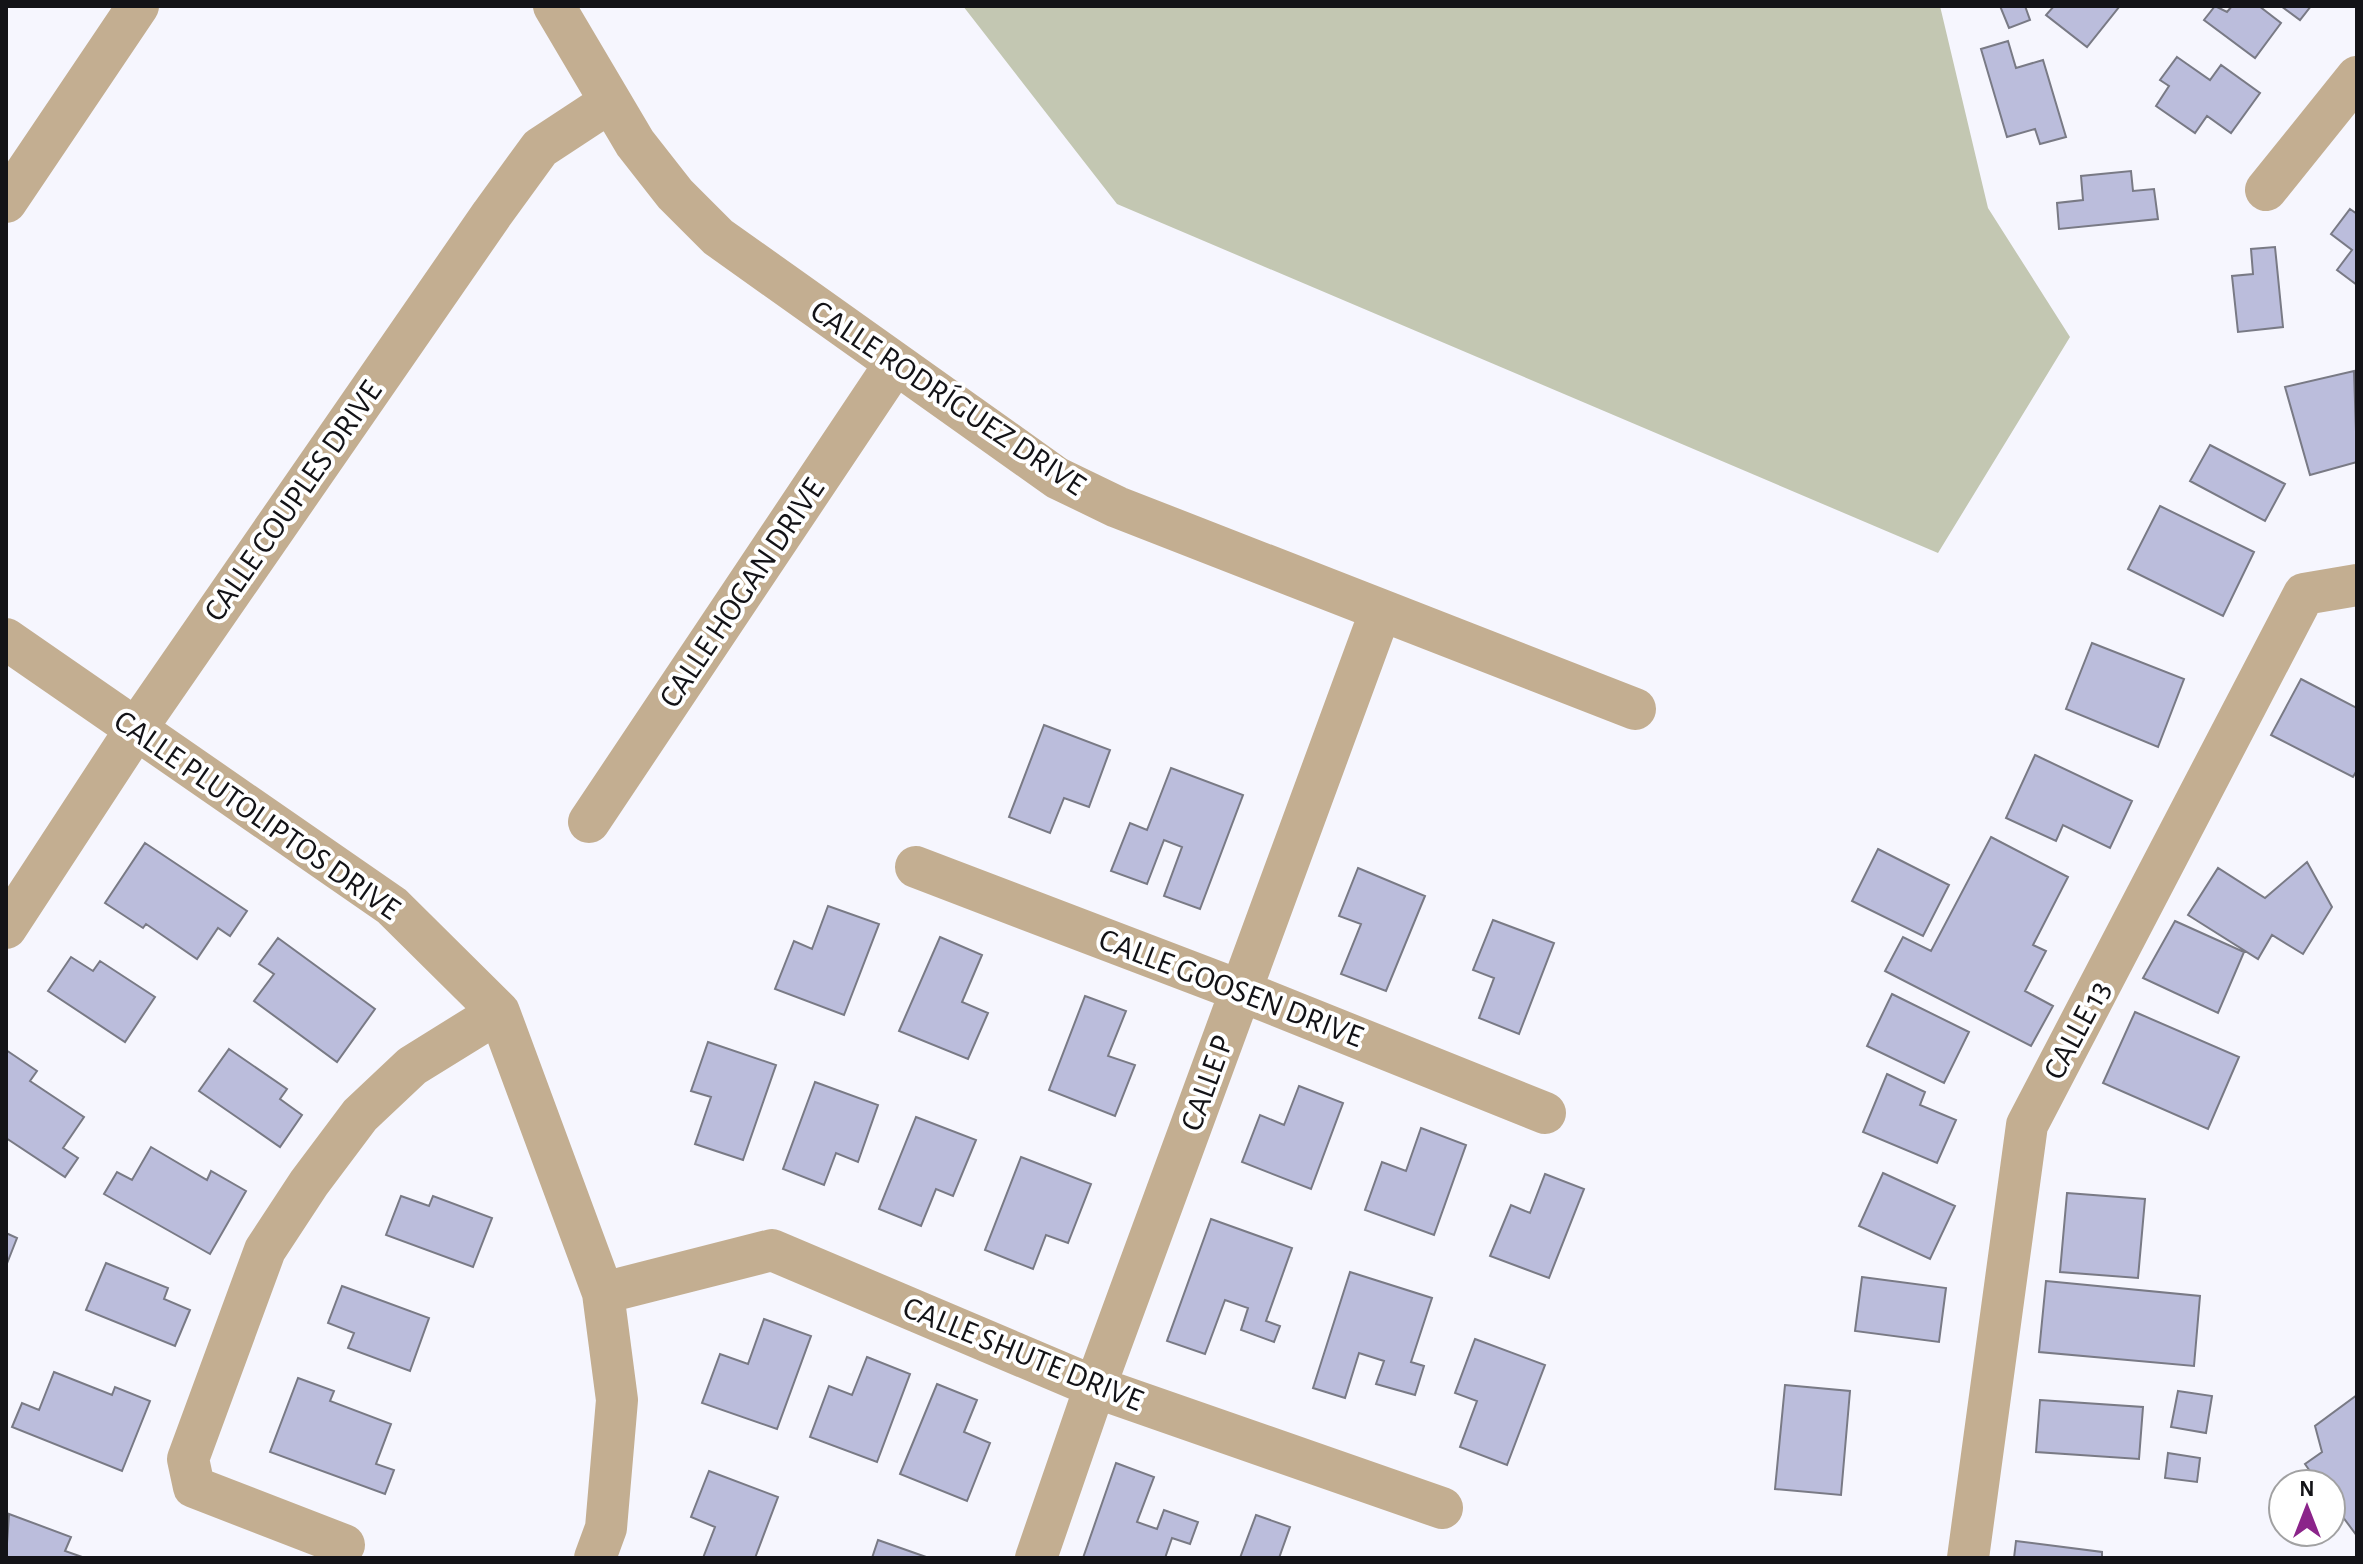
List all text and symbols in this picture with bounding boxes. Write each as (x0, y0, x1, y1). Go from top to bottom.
street label: CALLE RODRÍGUEZ DRIVE (805, 292, 1093, 502)
street label: CALLE COUPLES DRIVE (198, 375, 388, 627)
street label: CALLE HOGAN DRIVE (654, 473, 830, 713)
street label: CALLE PLUTOLIPTOS DRIVE (108, 704, 406, 926)
street label: CALLE GOOSEN DRIVE (1095, 923, 1367, 1053)
street label: CALLE 13 (2038, 975, 2116, 1085)
street label: CALLE P (1175, 1031, 1239, 1135)
street label: CALLE SHUTE DRIVE (898, 1291, 1148, 1417)
north arrow (2267, 1468, 2347, 1548)
text: N (2299, 1478, 2315, 1500)

